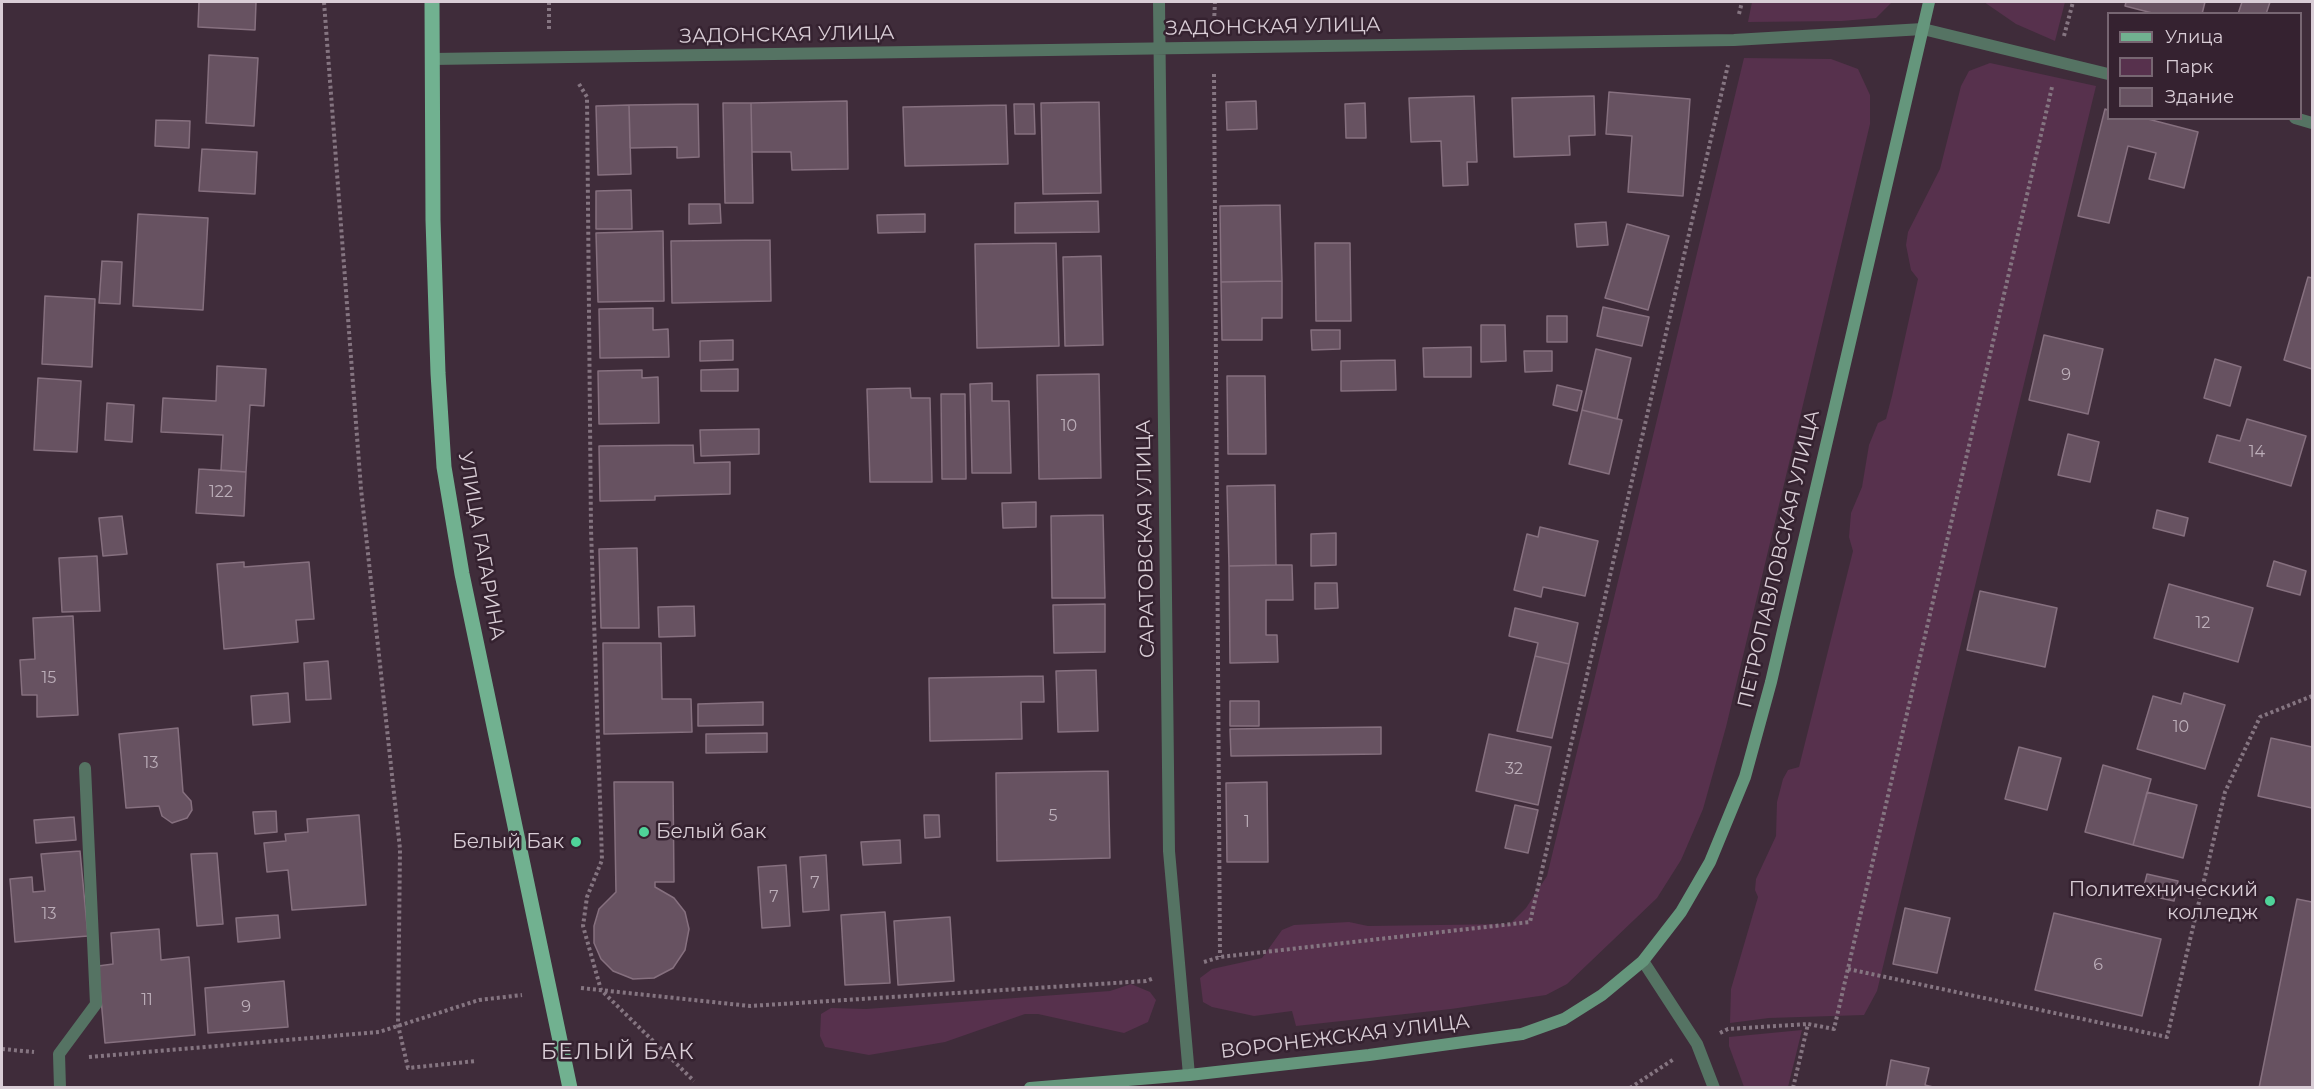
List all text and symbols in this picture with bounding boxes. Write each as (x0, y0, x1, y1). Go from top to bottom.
legend (2107, 12, 2302, 120)
street label: ЗАДОНСКАЯ УЛИЦА (1165, 13, 1381, 41)
street label: ЗАДОНСКАЯ УЛИЦА (679, 21, 895, 49)
text: Улица (2165, 26, 2223, 48)
text: Парк (2165, 56, 2213, 78)
text: Здание (2165, 86, 2234, 108)
house number: 9 (2061, 365, 2071, 385)
street label: ПЕТРОПАВЛОВСКАЯ УЛИЦА (1733, 408, 1825, 710)
house number: 10 (1061, 416, 1077, 436)
street label: САРАТОВСКАЯ УЛИЦА (1132, 420, 1160, 658)
house number: 14 (2249, 442, 2265, 462)
street label: УЛИЦА ГАГАРИНА (453, 450, 509, 642)
house number: 122 (209, 482, 233, 502)
house number: 12 (2196, 613, 2210, 633)
house number: 15 (42, 668, 56, 688)
house number: 10 (2173, 717, 2189, 737)
house number: 13 (144, 753, 158, 773)
house number: 32 (1505, 759, 1523, 779)
house number: 5 (1048, 806, 1058, 826)
house number: 1 (1244, 812, 1250, 832)
place label: Белый бак (656, 820, 766, 844)
marker: Белый бак (637, 825, 651, 839)
place label: Белый Бак (452, 830, 564, 854)
marker: Белый Бак (569, 835, 583, 849)
house number: 7 (810, 873, 820, 893)
place label: Политехнический колледж (2069, 878, 2258, 925)
house number: 7 (769, 887, 779, 907)
marker: Политехнический колледж (2263, 894, 2277, 908)
house number: 13 (42, 904, 56, 924)
house number: 6 (2093, 955, 2103, 975)
house number: 11 (141, 990, 153, 1010)
house number: 9 (241, 997, 251, 1017)
street label: ВОРОНЕЖСКАЯ УЛИЦА (1219, 1010, 1471, 1064)
district label: БЕЛЫЙ БАК (541, 1040, 695, 1066)

